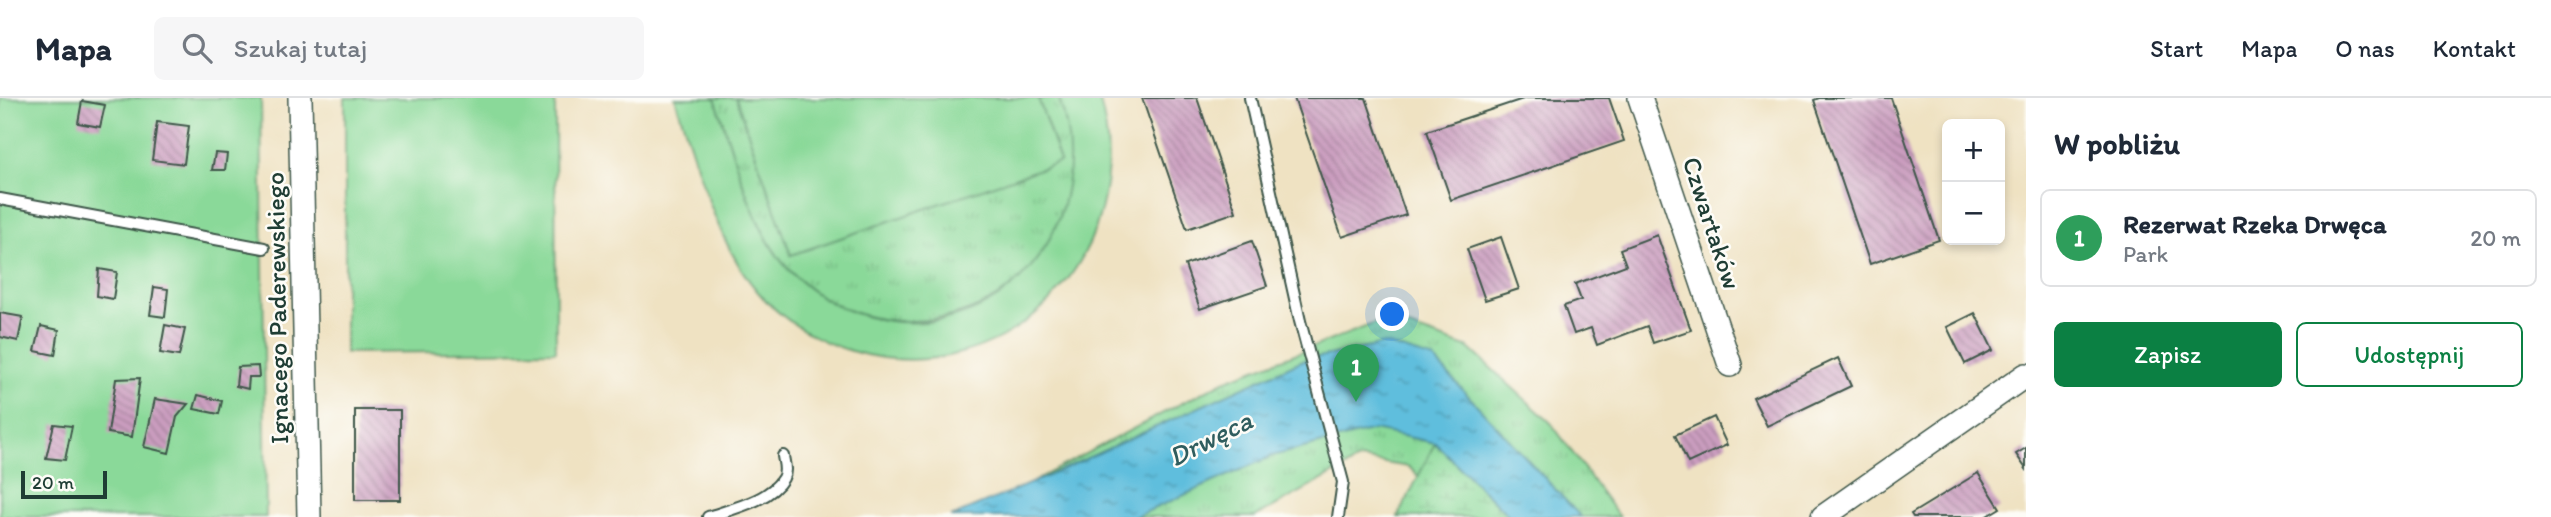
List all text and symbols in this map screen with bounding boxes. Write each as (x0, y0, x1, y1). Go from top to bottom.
search box (154, 17, 644, 80)
text: Mapa (35, 29, 112, 68)
icon: search (178, 29, 216, 67)
text: Szukaj tutaj (234, 32, 367, 64)
text: Start (2150, 34, 2203, 63)
text: Mapa (2241, 34, 2297, 63)
text: O nas (2335, 34, 2395, 63)
text: Kontakt (2433, 34, 2516, 63)
map controls (1942, 119, 2005, 245)
button: + (1942, 119, 2005, 182)
text: W pobliżu (2054, 125, 2180, 162)
street label: Czwartaków (1676, 153, 1748, 293)
street label: Ignacego Paderewskiego (259, 172, 295, 444)
button: − (1942, 182, 2005, 245)
text: Rezerwat Rzeka Drwęca (2123, 208, 2387, 240)
text: 1 (2074, 224, 2084, 252)
text: 20 m (2470, 224, 2521, 252)
text: Park (2123, 240, 2168, 268)
your location (1375, 297, 1409, 331)
button: Zapisz (2054, 322, 2282, 387)
button: Udostępnij (2296, 322, 2523, 387)
pin: 1 (1333, 344, 1379, 402)
water label: Drwęca (1162, 402, 1258, 474)
scale bar (21, 468, 107, 500)
text: 20 m (32, 471, 74, 494)

